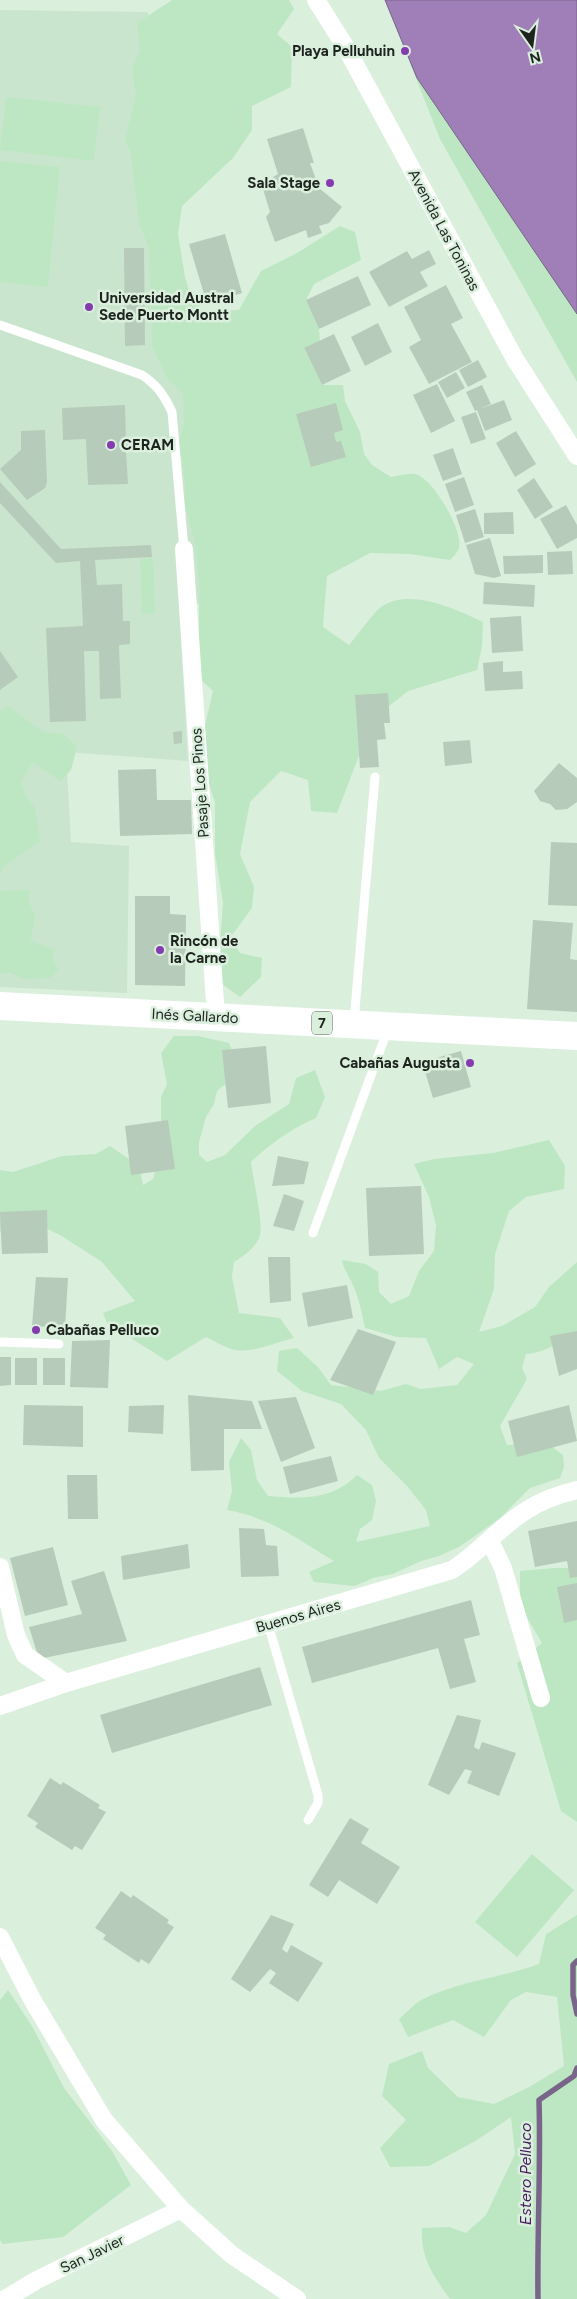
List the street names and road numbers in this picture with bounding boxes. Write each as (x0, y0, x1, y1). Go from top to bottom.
street label: Avenida Las Toninas (404, 166, 484, 294)
street label: Pasaje Los Pinos (187, 727, 213, 839)
street label: Inés Gallardo (151, 1005, 239, 1027)
road number: 7 (312, 1011, 332, 1034)
street label: Buenos Aires (254, 1595, 342, 1637)
street label: San Javier (57, 2231, 127, 2277)

